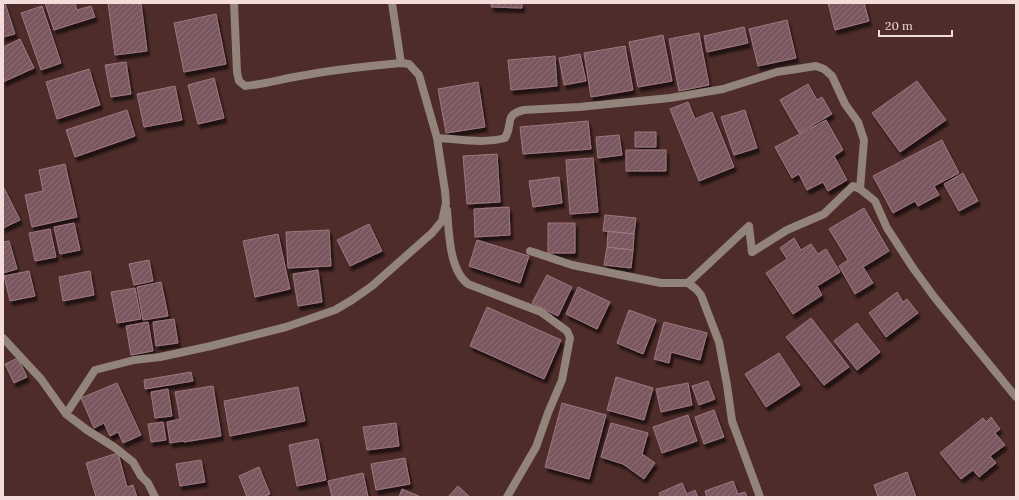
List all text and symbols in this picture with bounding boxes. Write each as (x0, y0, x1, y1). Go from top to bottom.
scale bar (879, 12, 952, 38)
text: 20 m (885, 18, 913, 33)

